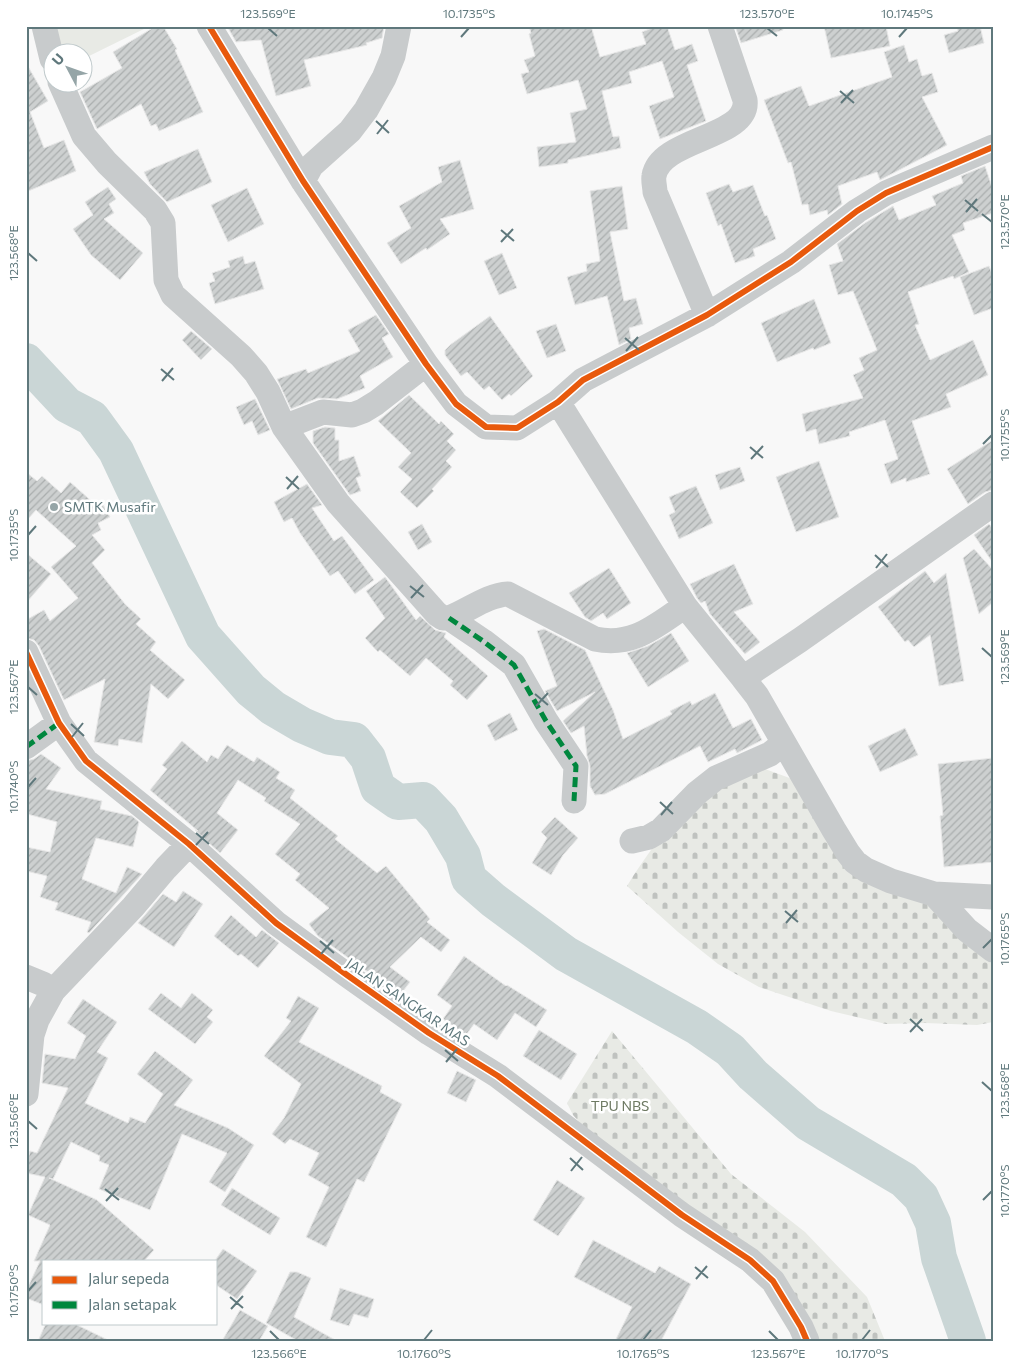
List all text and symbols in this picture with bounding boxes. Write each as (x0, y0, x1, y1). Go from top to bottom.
text: 123.569°E (240, 6, 296, 20)
text: 10.1735°S (443, 6, 495, 20)
text: 123.570°E (739, 6, 795, 20)
text: 10.1745°S (881, 6, 933, 20)
north arrow (42, 42, 92, 92)
text: U (48, 50, 68, 69)
text: 123.570°E (997, 194, 1011, 250)
text: 123.568°E (6, 225, 20, 281)
text: 10.1755°S (997, 409, 1011, 461)
place label: SMTK Musafir (64, 498, 156, 515)
marker: SMTK Musafir (48, 501, 60, 513)
text: 10.1735°S (6, 509, 20, 561)
text: 123.569°E (997, 629, 1011, 685)
text: 123.567°E (6, 660, 20, 714)
text: 10.1740°S (6, 760, 20, 814)
text: 10.1765°S (997, 913, 1011, 965)
street label: JALAN SANGKAR MAS (343, 954, 473, 1049)
text: 123.568°E (997, 1063, 1011, 1119)
text: 123.566°E (6, 1093, 20, 1149)
park label: TPU NBS (591, 1097, 649, 1114)
text: 10.1770°S (997, 1165, 1011, 1217)
legend (42, 1260, 218, 1324)
text: 10.1750°S (6, 1264, 20, 1318)
text: Jalur sepeda (88, 1269, 169, 1287)
text: Jalan setapak (88, 1295, 177, 1313)
text: 123.566°E (251, 1346, 307, 1360)
text: 10.1760°S (397, 1346, 451, 1360)
text: 10.1765°S (617, 1346, 669, 1360)
text: 123.567°E (751, 1346, 805, 1360)
text: 10.1770°S (836, 1346, 888, 1360)

